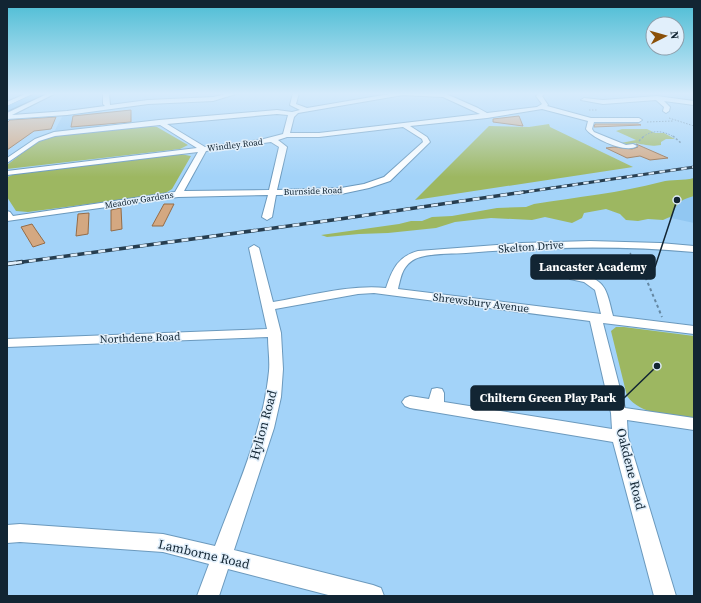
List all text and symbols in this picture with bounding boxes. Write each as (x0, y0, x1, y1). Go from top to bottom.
north arrow (645, 16, 685, 56)
text: N (667, 30, 682, 40)
street label: Windley Road (206, 136, 264, 154)
street label: Burnside Road (283, 184, 343, 198)
street label: Meadow Gardens (104, 189, 174, 211)
street label: Skelton Drive (498, 237, 565, 257)
callout: Lancaster Academy (531, 255, 655, 279)
text: Lancaster Academy (539, 259, 648, 275)
street label: Shrewsbury Avenue (432, 290, 530, 316)
street label: Northdene Road (99, 329, 181, 347)
callout: Chiltern Green Play Park (471, 386, 624, 410)
street label: Hylion Road (246, 388, 281, 462)
text: Chiltern Green Play Park (480, 390, 617, 406)
street label: Oakdene Road (613, 426, 650, 512)
street label: Lamborne Road (157, 535, 252, 573)

